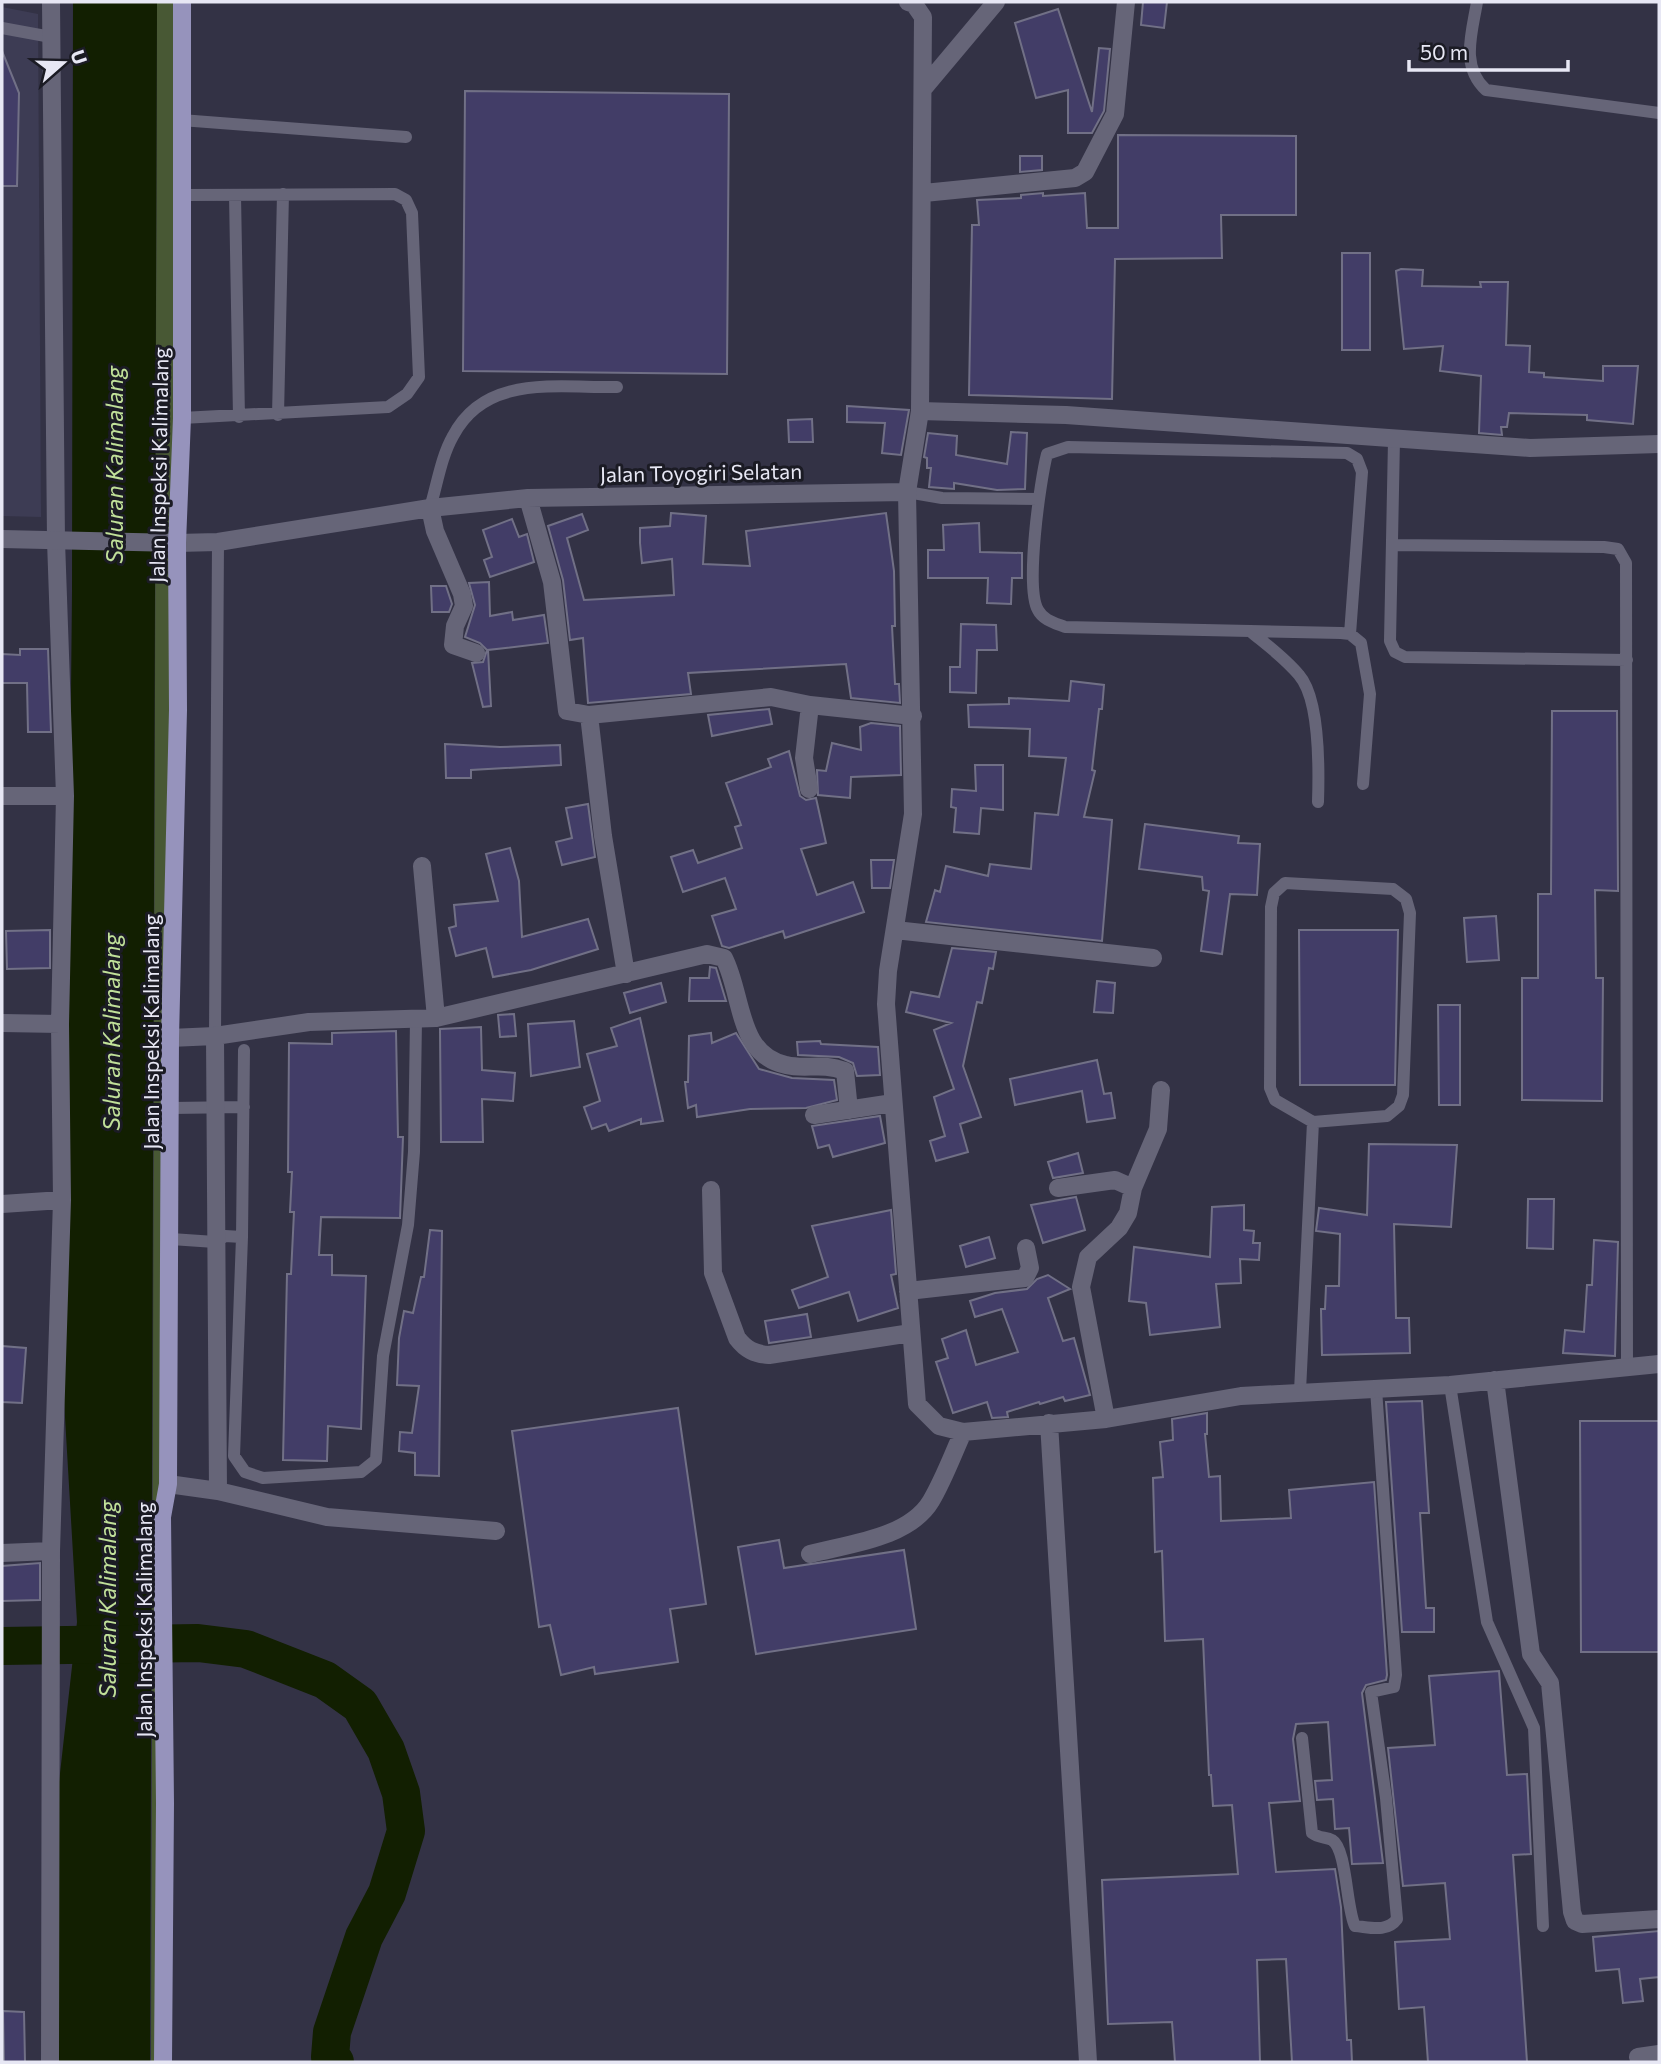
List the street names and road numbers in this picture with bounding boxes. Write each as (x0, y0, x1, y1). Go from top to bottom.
street label: Jalan Inspeksi Kalimalang (143, 347, 173, 583)
street label: Jalan Toyogiri Selatan (600, 458, 802, 486)
street label: Jalan Inspeksi Kalimalang (138, 914, 163, 1150)
street label: Jalan Inspeksi Kalimalang (131, 1502, 156, 1738)

